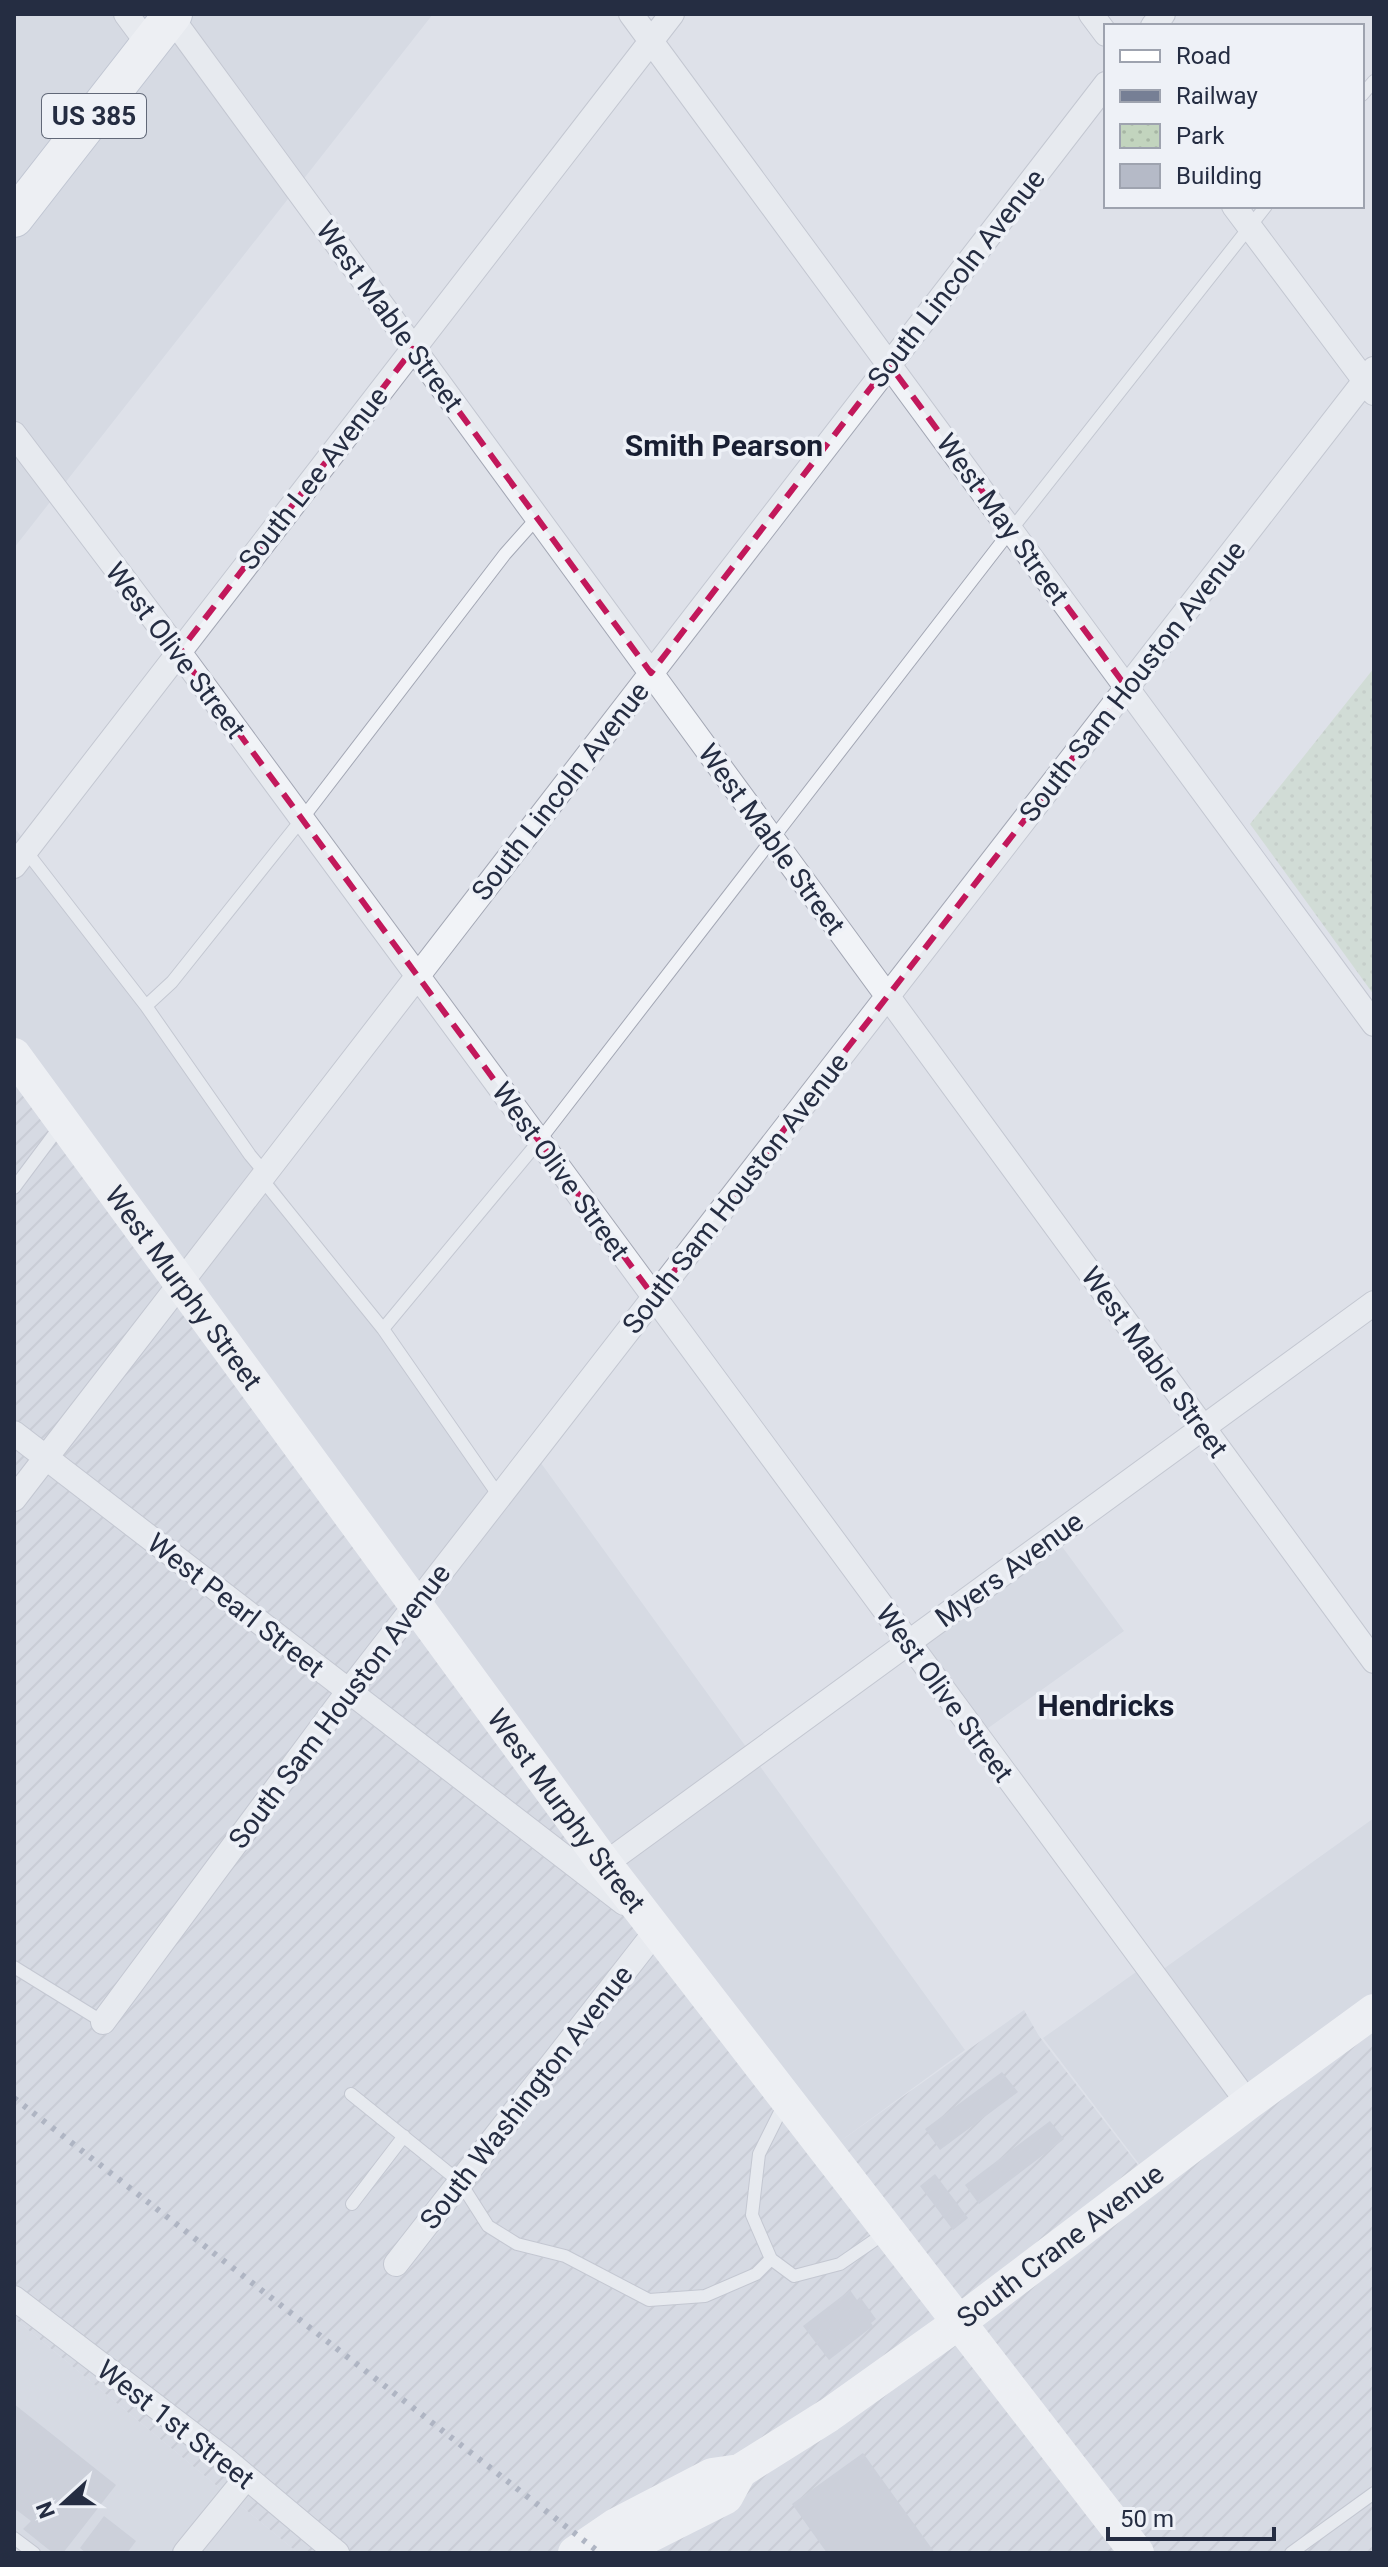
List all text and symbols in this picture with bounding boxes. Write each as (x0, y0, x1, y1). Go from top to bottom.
legend (1104, 24, 1364, 208)
text: Road (1176, 42, 1231, 70)
text: Railway (1176, 82, 1258, 110)
road number: US 385 (42, 94, 146, 138)
text: Park (1176, 122, 1225, 150)
street label: South Lincoln Avenue (861, 162, 1052, 394)
text: Building (1176, 162, 1262, 190)
street label: West Mable Street (309, 214, 470, 418)
street label: South Lee Avenue (232, 380, 395, 576)
street label: West May Street (929, 427, 1076, 611)
district label: Smith Pearson (625, 428, 823, 463)
street label: South Sam Houston Avenue (1012, 534, 1252, 828)
street label: West Olive Street (99, 556, 252, 745)
street label: South Lincoln Avenue (465, 675, 656, 907)
street label: West Mable Street (691, 737, 852, 941)
street label: South Sam Houston Avenue (615, 1046, 855, 1340)
street label: West Olive Street (485, 1076, 636, 1267)
street label: West Murphy Street (98, 1179, 269, 1396)
street label: West Mable Street (1074, 1260, 1235, 1464)
street label: Myers Avenue (929, 1505, 1090, 1634)
street label: West Pearl Street (141, 1526, 330, 1684)
street label: South Sam Houston Avenue (222, 1558, 457, 1855)
street label: West Olive Street (869, 1598, 1020, 1789)
district label: Hendricks (1037, 1688, 1175, 1723)
street label: West Murphy Street (480, 1703, 652, 1919)
street label: South Washington Avenue (413, 1959, 640, 2236)
street label: South Crane Avenue (951, 2157, 1170, 2335)
street label: West 1st Street (91, 2353, 261, 2496)
north arrow (24, 2463, 104, 2543)
scale bar (1108, 2491, 1274, 2541)
text: N (31, 2498, 60, 2522)
text: 50 m (1120, 2505, 1174, 2533)

